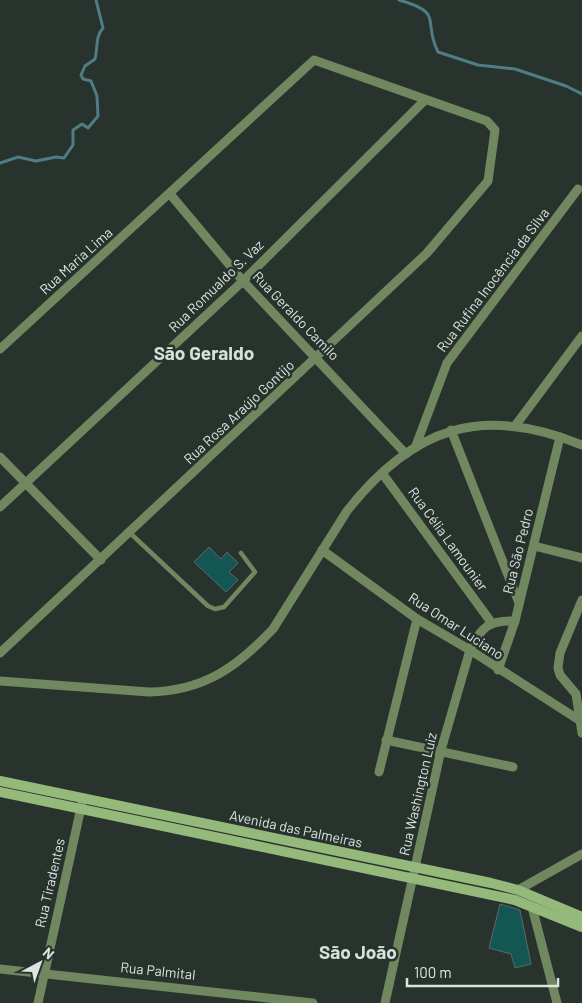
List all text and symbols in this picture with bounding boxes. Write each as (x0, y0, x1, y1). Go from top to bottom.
street label: Rua Rufina Inocência da Silva (433, 204, 552, 355)
street label: Rua Maria Lima (36, 224, 116, 298)
street label: Rua Romualdo S. Vaz (165, 236, 267, 335)
street label: Rua Geraldo Camilo (250, 268, 343, 364)
district label: São Geraldo (154, 341, 254, 364)
street label: Rua Rosa Araújo Gontijo (180, 356, 297, 467)
street label: Rua Célia Lamounier (405, 484, 492, 594)
street label: Rua São Pedro (499, 506, 536, 595)
street label: Rua Omar Luciano (406, 589, 507, 663)
street label: Rua Washington Luiz (395, 731, 440, 857)
street label: Avenida das Palmeiras (228, 806, 364, 851)
street label: Rua Tiradentes (31, 836, 68, 929)
north arrow (15, 938, 65, 988)
district label: São João (319, 940, 397, 963)
text: N (40, 943, 58, 962)
scale bar (407, 956, 558, 988)
street label: Rua Palmital (120, 958, 196, 983)
text: 100 m (414, 963, 452, 981)

